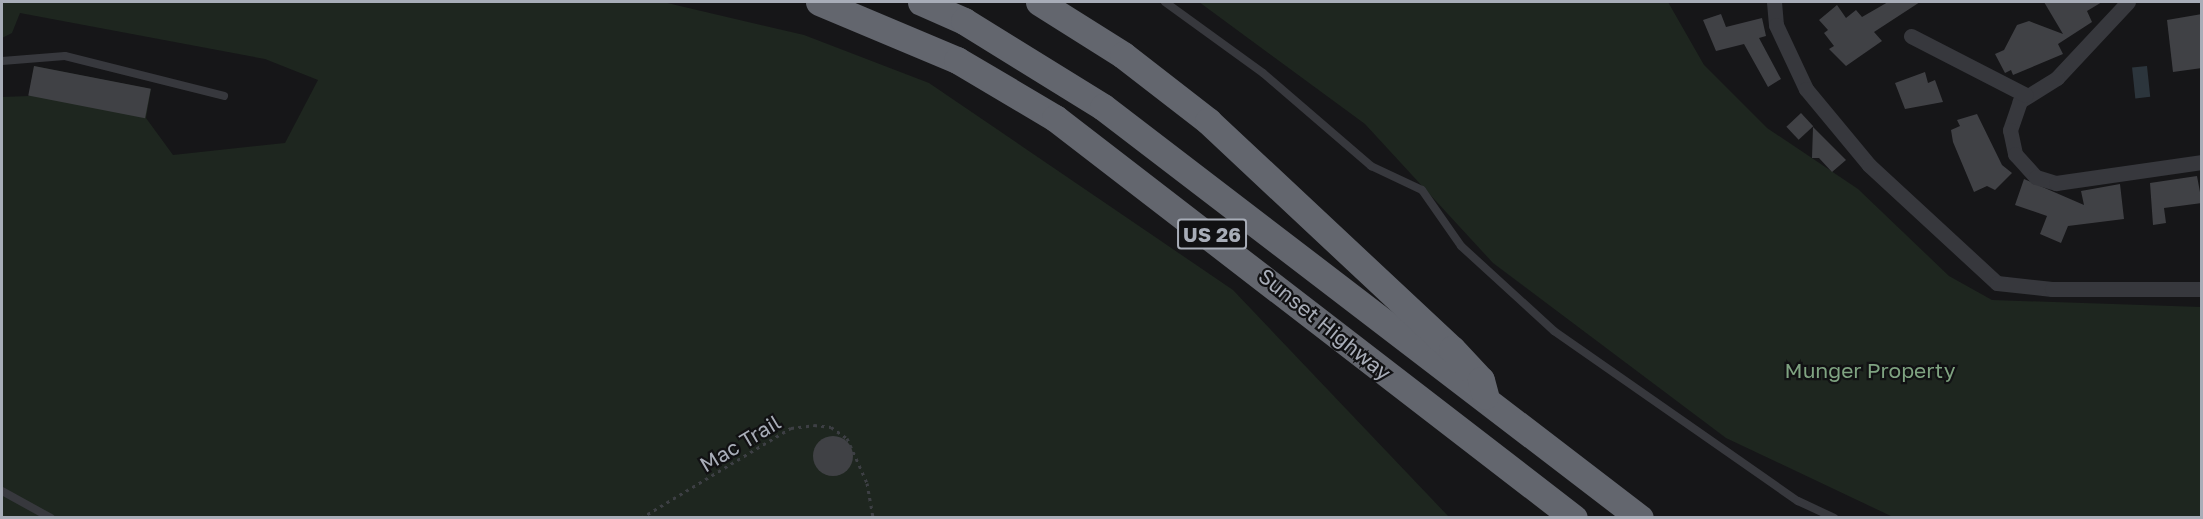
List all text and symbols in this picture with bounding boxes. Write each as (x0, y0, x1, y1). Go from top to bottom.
road number: US 26 (1176, 217, 1248, 251)
street label: Sunset Highway (1254, 263, 1396, 385)
park label: Munger Property (1785, 357, 1955, 383)
street label: Mac Trail (695, 409, 785, 477)

